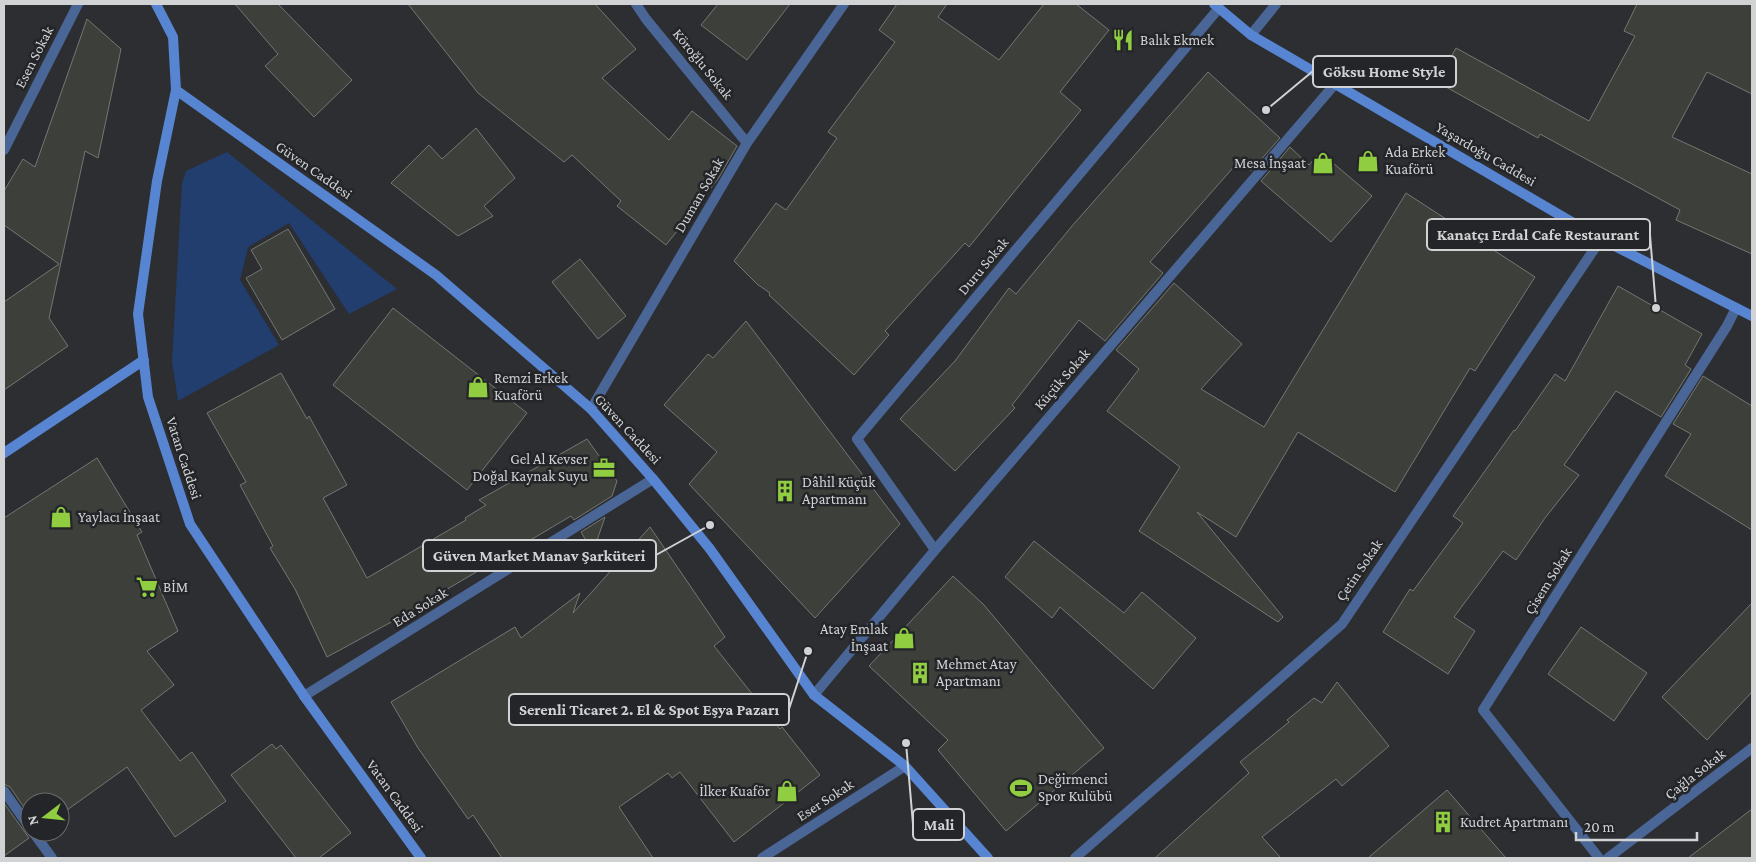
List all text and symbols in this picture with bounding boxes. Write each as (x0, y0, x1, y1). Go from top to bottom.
street label: Esen Sokak (12, 23, 57, 91)
street label: Köroğlu Sokak (669, 26, 737, 104)
restaurant icon: Balık Ekmek (1110, 27, 1136, 53)
place label: Balık Ekmek (1140, 32, 1215, 48)
callout: Göksu Home Style (1313, 56, 1456, 87)
text: Göksu Home Style (1323, 63, 1446, 80)
street label: Yaşardoğu Caddesi (1433, 119, 1539, 190)
street label: Güven Caddesi (273, 138, 355, 202)
place label: Ada Erkek Kuaförü (1385, 144, 1446, 177)
shop icon: Ada Erkek Kuaförü (1355, 148, 1381, 174)
shop icon: Mesa İnşaat (1310, 150, 1336, 176)
street label: Duman Sokak (671, 154, 727, 235)
place label: Mesa İnşaat (1234, 155, 1307, 172)
callout: Kanatçı Erdal Cafe Restaurant (1427, 219, 1650, 250)
text: Kanatçı Erdal Cafe Restaurant (1437, 226, 1640, 243)
street label: Duru Sokak (954, 234, 1012, 298)
street label: Küçük Sokak (1031, 344, 1094, 414)
place label: Remzi Erkek Kuaförü (494, 370, 569, 403)
shop icon: Remzi Erkek Kuaförü (465, 374, 491, 400)
street label: Güven Caddesi (592, 391, 664, 467)
street label: Vatan Caddesi (163, 415, 205, 501)
place label: Gel Al Kevser Doğal Kaynak Suyu (473, 451, 589, 485)
office icon: Gel Al Kevser Doğal Kaynak Suyu (591, 455, 617, 481)
place label: Dâhil Küçük Apartmanı (802, 474, 876, 508)
building icon: Dâhil Küçük Apartmanı (772, 478, 798, 504)
shop icon: Yaylacı İnşaat (48, 504, 74, 530)
place label: Yaylacı İnşaat (78, 509, 161, 526)
street label: Çetin Sokak (1333, 535, 1387, 604)
callout: Güven Market Manav Şarküteri (423, 540, 656, 571)
street label: Çisem Sokak (1521, 544, 1576, 618)
text: Güven Market Manav Şarküteri (433, 547, 646, 564)
supermarket icon: BİM (134, 574, 160, 600)
place label: BİM (163, 579, 188, 595)
street label: Eda Sokak (390, 583, 451, 630)
place label: Atay Emlak İnşaat (820, 621, 889, 655)
shop icon: Atay Emlak İnşaat (891, 625, 917, 651)
place label: Mehmet Atay Apartmanı (936, 656, 1017, 690)
building icon: Mehmet Atay Apartmanı (907, 660, 933, 686)
callout: Serenli Ticaret 2. El & Spot Eşya Pazarı (509, 694, 789, 725)
text: Serenli Ticaret 2. El & Spot Eşya Pazarı (519, 701, 779, 718)
street label: Çağla Sokak (1662, 745, 1730, 803)
street label: Vatan Caddesi (363, 757, 427, 835)
place label: Değirmenci Spor Kulübü (1038, 771, 1112, 805)
street label: Eser Sokak (794, 775, 857, 824)
sports icon: Değirmenci Spor Kulübü (1008, 775, 1034, 801)
shop icon: İlker Kuaför (774, 778, 800, 804)
place label: İlker Kuaför (699, 783, 771, 799)
north arrow (20, 792, 70, 842)
callout: Mali (913, 809, 964, 840)
building icon: Kudret Apartmanı (1430, 809, 1456, 835)
scale bar (1576, 810, 1697, 842)
text: N (23, 813, 42, 827)
place label: Kudret Apartmanı (1460, 814, 1568, 831)
text: Mali (923, 816, 955, 833)
text: 20 m (1584, 819, 1615, 835)

